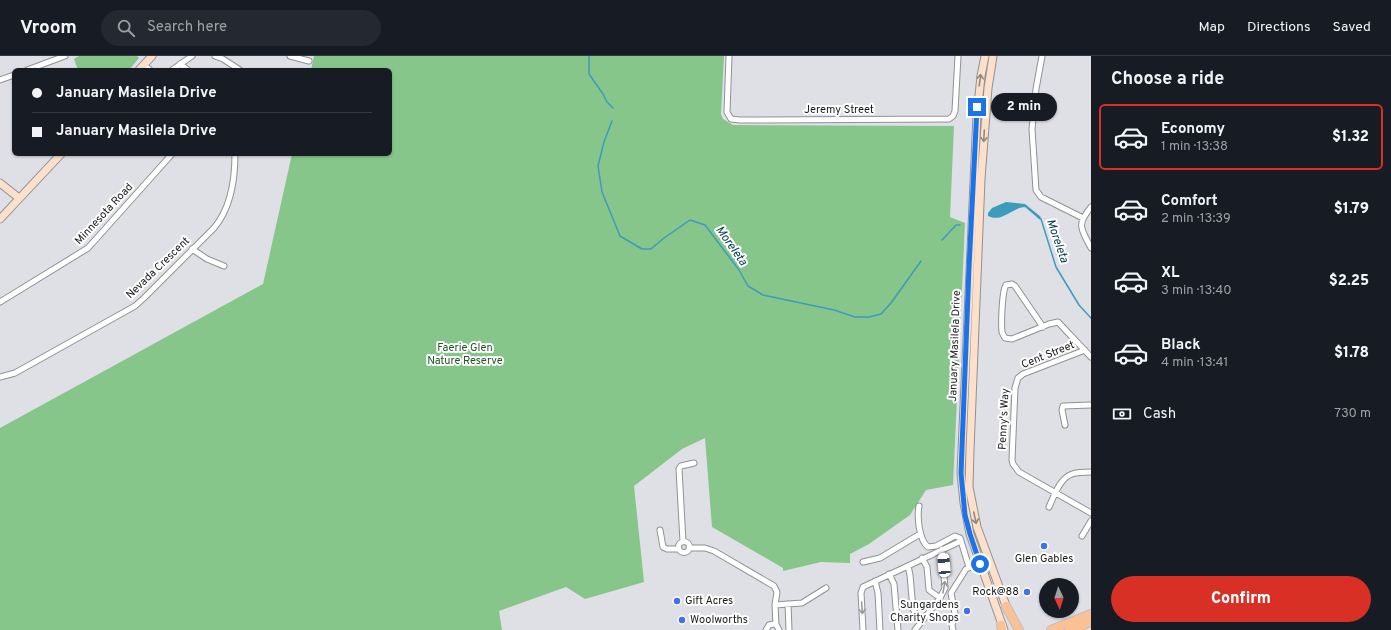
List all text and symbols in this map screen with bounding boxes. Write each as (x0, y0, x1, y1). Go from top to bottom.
search box (101, 10, 381, 46)
text: Vroom (20, 16, 77, 40)
icon: search (115, 17, 137, 39)
text: Search here (147, 18, 227, 37)
text: Map (1199, 19, 1225, 36)
text: Directions (1247, 19, 1311, 36)
text: Saved (1333, 19, 1371, 36)
text: Choose a ride (1111, 68, 1224, 91)
one-way arrow (976, 74, 984, 87)
text: January Masilela Drive (56, 84, 217, 103)
callout: 2 min (991, 93, 1057, 121)
route end (968, 98, 986, 116)
text: 2 min (1007, 99, 1041, 115)
street label: Jeremy Street (804, 103, 874, 117)
icon: car (1113, 119, 1149, 155)
text: Economy (1161, 120, 1225, 139)
text: January Masilela Drive (56, 122, 217, 141)
text: $1.32 (1332, 128, 1369, 147)
one-way arrow (980, 129, 988, 142)
text: 1 min · 13:38 (1161, 139, 1228, 155)
street label: Minnesota Road (72, 180, 136, 248)
icon: car (1113, 191, 1149, 227)
text: Comfort (1161, 192, 1218, 211)
text: $1.79 (1334, 200, 1369, 219)
text: 2 min · 13:39 (1161, 211, 1231, 227)
water label: Moreleta (1042, 217, 1072, 266)
water label: Moreleta (711, 223, 751, 270)
street label: Nevada Crescent (123, 234, 193, 302)
icon: car (1113, 263, 1149, 299)
text: XL (1161, 264, 1179, 283)
text: $2.25 (1329, 272, 1369, 291)
text: 3 min · 13:40 (1161, 283, 1232, 299)
street label: January Masilela Drive (946, 290, 964, 402)
icon: car (1113, 335, 1149, 371)
text: Black (1161, 336, 1201, 355)
street label: Cent Street (1019, 338, 1077, 372)
park label: Faerie Glen Nature Reserve (427, 341, 503, 368)
text: $1.78 (1334, 344, 1369, 363)
text: 4 min · 13:41 (1161, 355, 1228, 371)
street label: Penny's Way (995, 388, 1013, 450)
icon: cash (1111, 403, 1133, 425)
text: Cash (1143, 405, 1176, 424)
text: 730 m (1334, 406, 1371, 422)
one-way arrow (971, 511, 979, 524)
marker: Glen Gables (1039, 541, 1049, 551)
place label: Glen Gables (1015, 552, 1073, 566)
car (937, 553, 951, 577)
route start (971, 555, 989, 573)
button: Confirm (1111, 576, 1371, 622)
north arrow (1039, 578, 1079, 618)
map controls (1039, 578, 1079, 618)
one-way arrow (940, 581, 948, 594)
place label: Rock@88 (972, 585, 1019, 599)
marker: Rock@88 (1022, 587, 1032, 597)
place label: Gift Acres (685, 594, 733, 608)
marker: Gift Acres (672, 596, 682, 606)
place label: Sungardens Charity Shops (890, 598, 959, 625)
one-way arrow (858, 601, 866, 614)
marker: Sungardens Charity Shops (962, 606, 972, 616)
place label: Woolworths (690, 613, 748, 627)
marker: Woolworths (677, 615, 687, 625)

